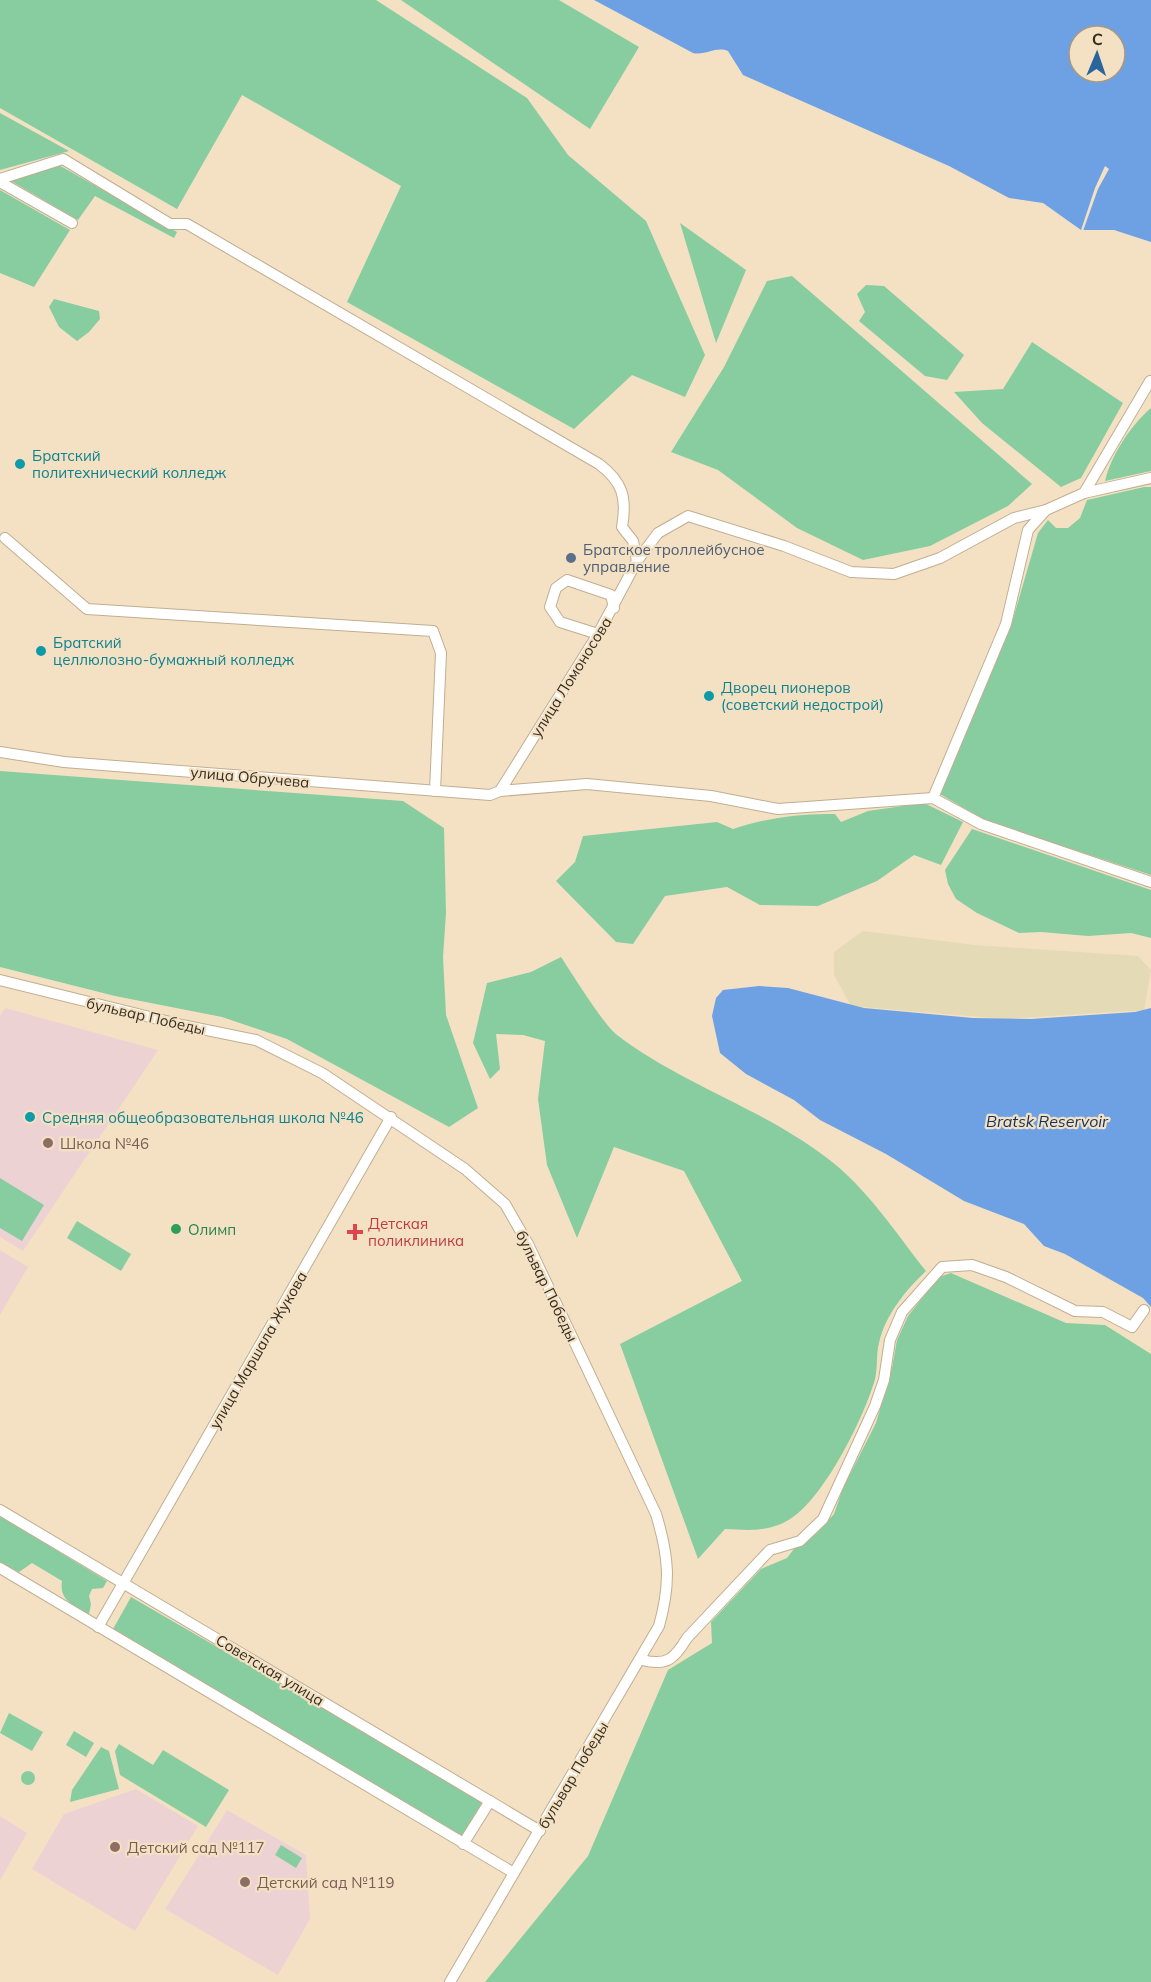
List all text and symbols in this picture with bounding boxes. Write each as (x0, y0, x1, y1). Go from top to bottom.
north arrow (1067, 24, 1127, 84)
text: С (1092, 29, 1103, 49)
place label: Братский политехнический колледж (32, 446, 227, 482)
marker: Братский политехнический колледж (13, 457, 27, 471)
place label: Братское троллейбусное управление (583, 540, 764, 576)
marker: Братское троллейбусное управление (564, 551, 578, 565)
street label: улица Ломоносова (526, 613, 616, 741)
place label: Братский целлюлозно-бумажный колледж (53, 633, 295, 669)
marker: Братский целлюлозно-бумажный колледж (34, 644, 48, 658)
place label: Дворец пионеров (советский недострой) (721, 678, 884, 714)
marker: Дворец пионеров (советский недострой) (702, 689, 716, 703)
street label: улица Обручева (190, 762, 310, 792)
street label: бульвар Победы (85, 993, 207, 1039)
place label: Средняя общеобразовательная школа №46 (42, 1108, 364, 1127)
marker: Средняя общеобразовательная школа №46 (23, 1110, 37, 1124)
water label: Bratsk Reservoir (986, 1111, 1109, 1131)
place label: Школа №46 (60, 1134, 149, 1153)
marker: Школа №46 (41, 1136, 55, 1150)
place label: Детская поликлиника (368, 1214, 464, 1250)
place label: Олимп (188, 1220, 236, 1239)
marker: Олимп (169, 1222, 183, 1236)
marker: Детская поликлиника (346, 1223, 364, 1241)
street label: бульвар Победы (512, 1227, 582, 1345)
street label: улица Маршала Жукова (205, 1268, 311, 1432)
street label: Советская улица (212, 1630, 328, 1710)
street label: бульвар Победы (534, 1718, 612, 1832)
place label: Детский сад №117 (127, 1838, 265, 1857)
marker: Детский сад №117 (108, 1840, 122, 1854)
place label: Детский сад №119 (257, 1873, 395, 1892)
marker: Детский сад №119 (238, 1875, 252, 1889)

